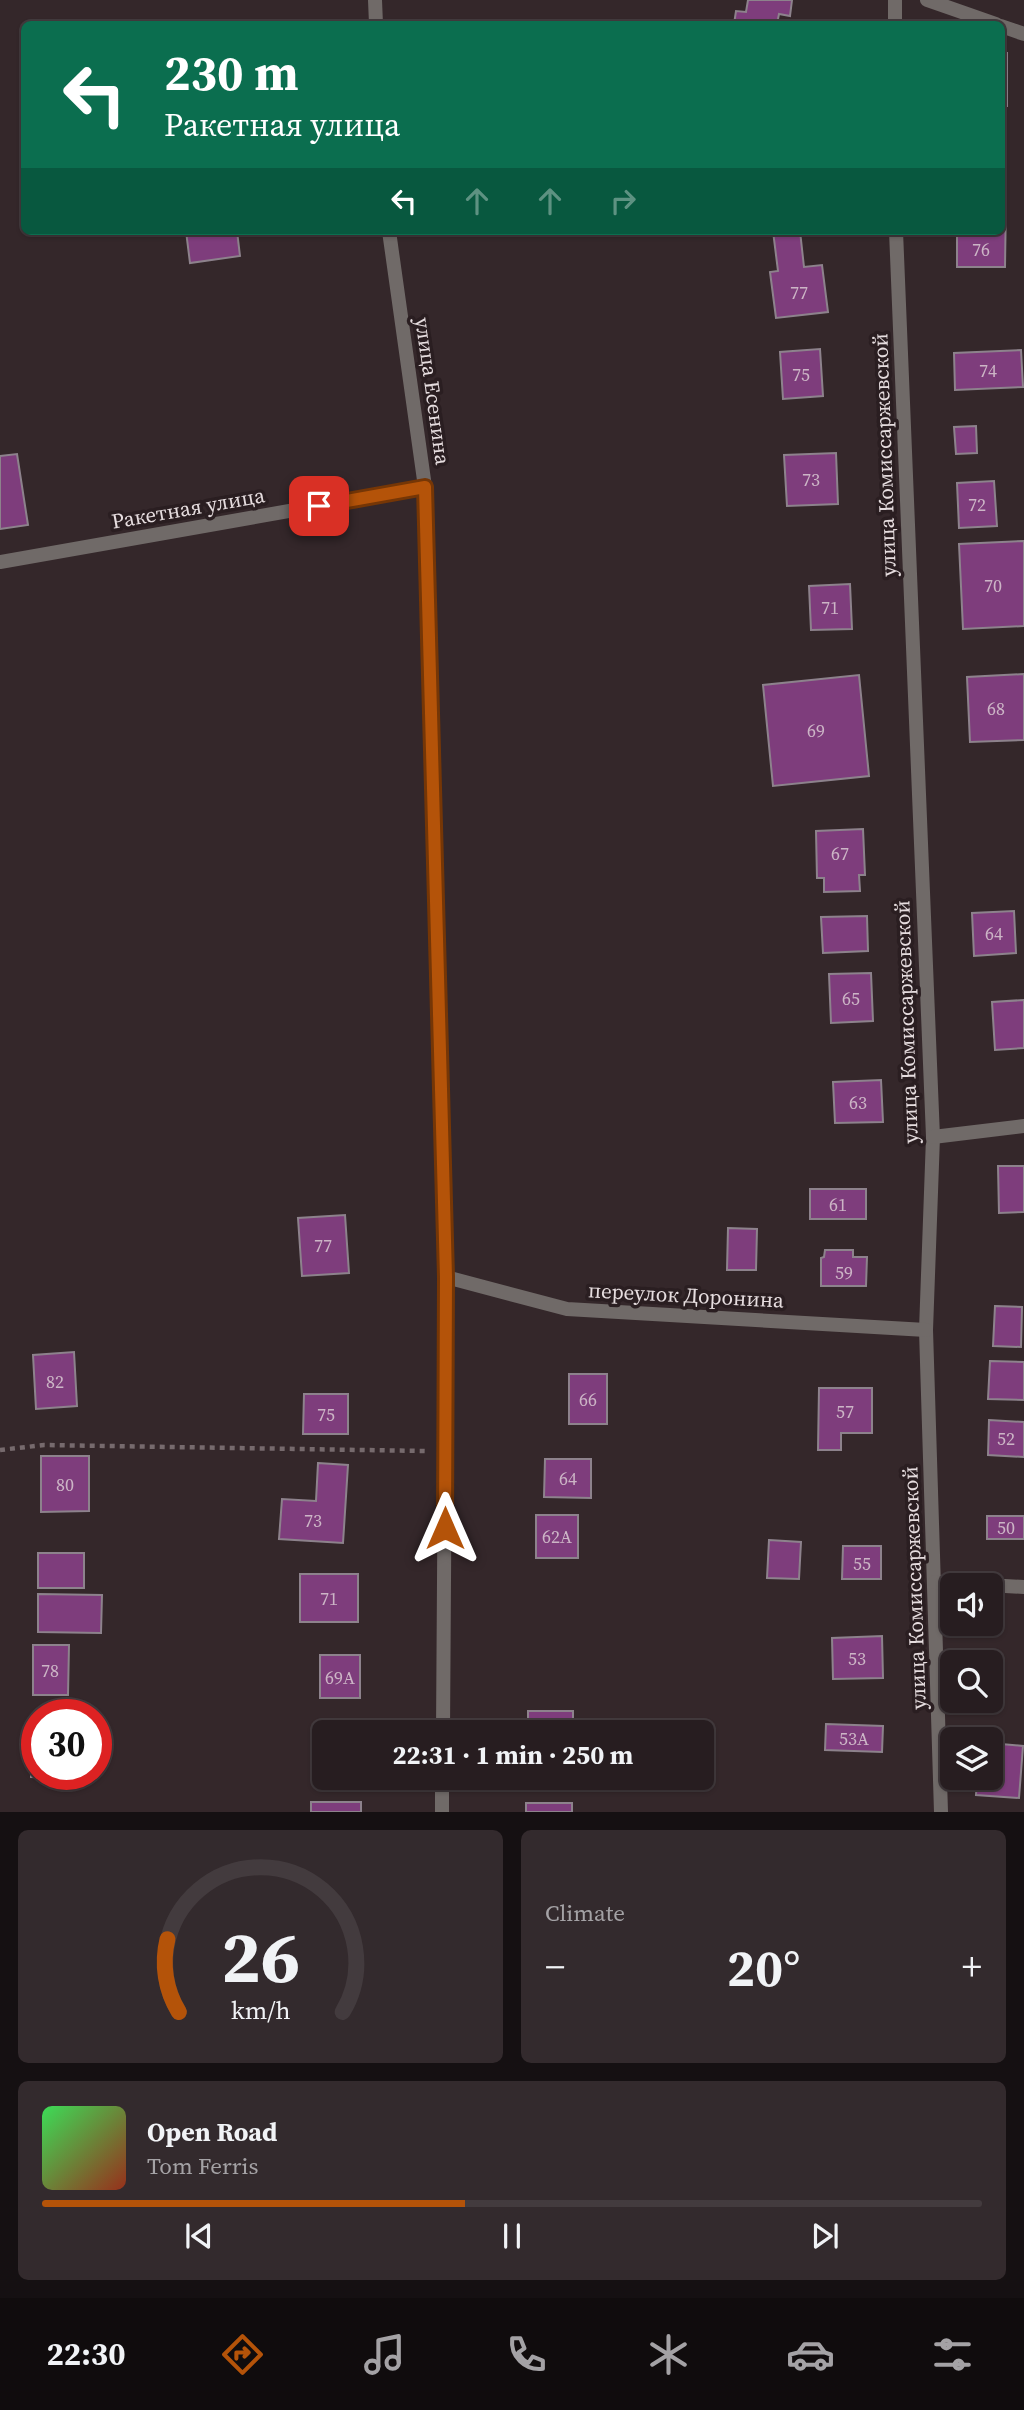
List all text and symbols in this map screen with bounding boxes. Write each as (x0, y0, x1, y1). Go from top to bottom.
text: 230 m (164, 39, 299, 106)
icon: left (49, 49, 140, 140)
text: Ракетная улица (164, 103, 400, 147)
icon: left (385, 182, 423, 220)
icon: ahead (458, 182, 496, 220)
icon: ahead (531, 182, 569, 220)
icon: right (604, 182, 642, 220)
house number: 76 (972, 237, 990, 262)
house number: 77 (790, 280, 808, 305)
street label: улица Есенина (408, 315, 458, 467)
street label: улица Комиссаржевской (865, 333, 903, 577)
house number: 74 (979, 358, 997, 383)
house number: 75 (792, 362, 810, 387)
house number: 73 (802, 467, 820, 492)
pin (289, 476, 349, 536)
street label: Ракетная улица (109, 480, 267, 536)
icon: arrive (300, 487, 338, 525)
house number: 72 (968, 492, 986, 517)
house number: 70 (984, 573, 1002, 598)
house number: 71 (821, 595, 839, 620)
house number: 68 (987, 696, 1005, 721)
house number: 69 (807, 718, 825, 743)
house number: 67 (831, 841, 849, 866)
street label: улица Комиссаржевской (887, 900, 925, 1144)
house number: 64 (985, 921, 1003, 946)
house number: 65 (842, 986, 860, 1011)
house number: 63 (849, 1090, 867, 1115)
house number: 61 (829, 1192, 847, 1217)
house number: 77 (314, 1233, 332, 1258)
house number: 59 (835, 1260, 853, 1285)
street label: переулок Доронина (587, 1275, 785, 1315)
house number: 82 (46, 1369, 64, 1394)
house number: 66 (579, 1387, 597, 1412)
house number: 57 (836, 1399, 854, 1424)
house number: 75 (317, 1402, 335, 1427)
house number: 52 (997, 1426, 1015, 1451)
house number: 64 (559, 1466, 577, 1491)
street label: улица Комиссаржевской (895, 1466, 933, 1710)
house number: 80 (56, 1472, 74, 1497)
position arrow (408, 1491, 482, 1565)
house number: 73 (304, 1508, 322, 1533)
house number: 50 (997, 1515, 1015, 1540)
house number: 62А (542, 1524, 572, 1549)
house number: 55 (853, 1551, 871, 1576)
map controls (940, 1573, 1003, 1790)
button: sound (940, 1573, 1003, 1636)
house number: 71 (320, 1586, 338, 1611)
house number: 53 (848, 1646, 866, 1671)
button: search (940, 1650, 1003, 1713)
house number: 78 (41, 1658, 59, 1683)
house number: 69А (325, 1665, 355, 1690)
speed limit sign: 30 (21, 1699, 112, 1790)
house number: 53А (839, 1726, 869, 1751)
button: layers (940, 1727, 1003, 1790)
text: 22:31 · 1 min · 250 m (393, 1737, 633, 1773)
text: Climate (545, 1897, 625, 1929)
text: 26 (221, 1908, 300, 2007)
text: 20° (727, 1932, 800, 2003)
text: − (545, 1941, 565, 1993)
text: + (962, 1941, 982, 1993)
text: km/h (231, 1993, 290, 2027)
text: Open Road (147, 2114, 278, 2150)
text: Tom Ferris (147, 2150, 258, 2182)
icon: previous (180, 2217, 218, 2255)
icon: pause (493, 2217, 531, 2255)
icon: next (806, 2217, 844, 2255)
icon: directions (218, 2330, 267, 2379)
icon: music (360, 2330, 409, 2379)
icon: phone (502, 2330, 551, 2379)
icon: climate (644, 2330, 693, 2379)
icon: car (786, 2330, 835, 2379)
icon: filters (928, 2330, 977, 2379)
text: 22:30 (47, 2332, 125, 2376)

